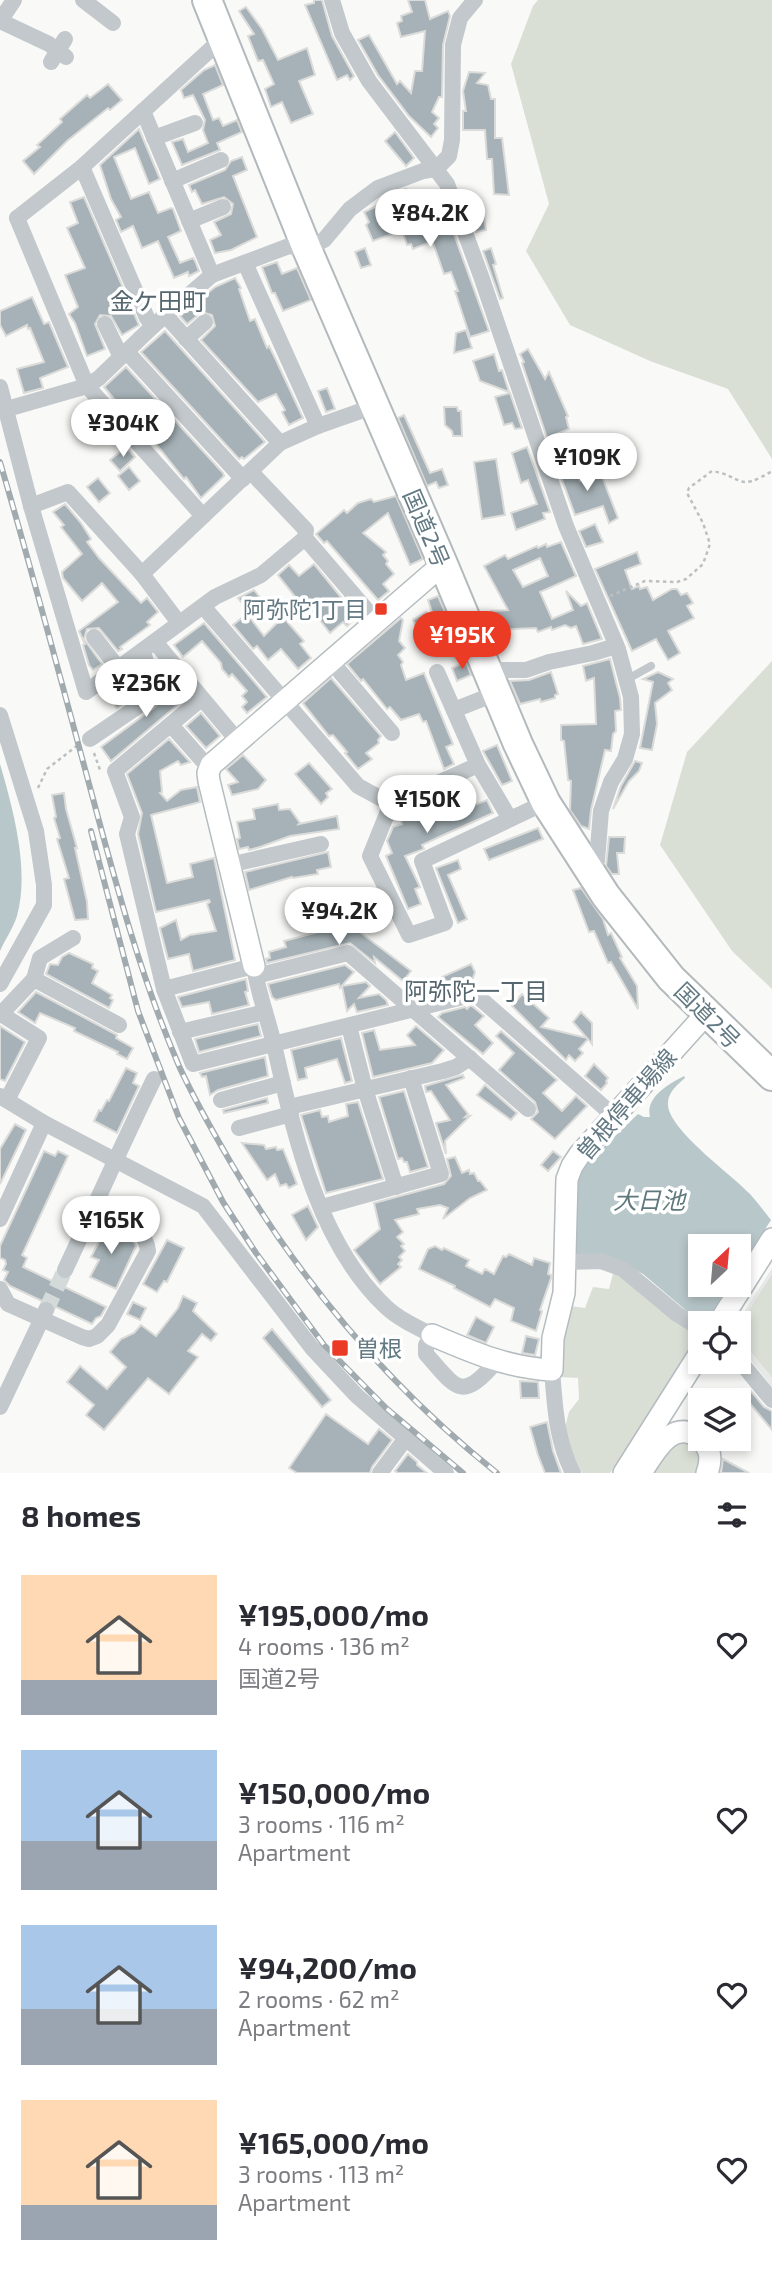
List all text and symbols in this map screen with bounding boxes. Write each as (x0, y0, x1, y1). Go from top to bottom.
pin: ¥84.2K (373, 190, 487, 249)
text: ¥84.2K (391, 198, 469, 226)
district label: 金ケ田町 (110, 286, 206, 315)
pin: ¥304K (74, 400, 172, 459)
text: ¥304K (87, 408, 159, 436)
pin: ¥109K (538, 434, 636, 493)
text: ¥109K (553, 442, 621, 470)
street label: 国道2号 (398, 485, 456, 571)
place label: 阿弥陀1丁目 (243, 595, 367, 623)
marker: 阿弥陀1丁目 (373, 601, 389, 617)
pin: ¥195K (413, 612, 511, 671)
text: ¥195K (429, 620, 495, 648)
pin: ¥236K (97, 660, 195, 719)
text: ¥236K (111, 668, 181, 696)
pin: ¥150K (378, 776, 476, 835)
text: ¥150K (394, 784, 461, 812)
pin: ¥94.2K (282, 888, 396, 947)
text: ¥94.2K (300, 896, 378, 924)
district label: 阿弥陀一丁目 (404, 976, 548, 1005)
street label: 国道2号 (669, 976, 747, 1054)
street label: 曽根停車場線 (570, 1043, 682, 1165)
water label: 大日池 (613, 1185, 687, 1214)
pin: ¥165K (62, 1196, 160, 1256)
text: ¥165K (78, 1205, 144, 1233)
north arrow (688, 1234, 751, 1297)
map controls (688, 1234, 751, 1451)
button: locate (688, 1311, 751, 1374)
place label: 曽根 (356, 1334, 402, 1362)
marker: 曽根 (330, 1338, 350, 1358)
button: layers (688, 1388, 751, 1451)
icon: filters (713, 1496, 751, 1534)
text: 8 homes (21, 1497, 141, 1533)
text: ¥195,000/mo (238, 1596, 429, 1632)
icon: home (77, 1603, 161, 1687)
icon: heart (713, 1626, 751, 1664)
text: 4 rooms · 136 m² (238, 1632, 410, 1660)
text: 国道2号 (238, 1664, 320, 1692)
text: ¥150,000/mo (238, 1774, 430, 1810)
icon: home (77, 1778, 161, 1862)
icon: heart (713, 1801, 751, 1839)
text: 3 rooms · 116 m² (238, 1810, 405, 1838)
text: Apartment (238, 1838, 351, 1866)
text: ¥94,200/mo (238, 1949, 417, 1985)
icon: home (77, 1953, 161, 2037)
icon: heart (713, 1976, 751, 2014)
text: 2 rooms · 62 m² (238, 1985, 400, 2013)
text: Apartment (238, 2013, 351, 2041)
text: ¥165,000/mo (238, 2124, 429, 2160)
icon: home (77, 2128, 161, 2212)
icon: heart (713, 2151, 751, 2189)
text: 3 rooms · 113 m² (238, 2160, 404, 2188)
text: Apartment (238, 2188, 351, 2216)

